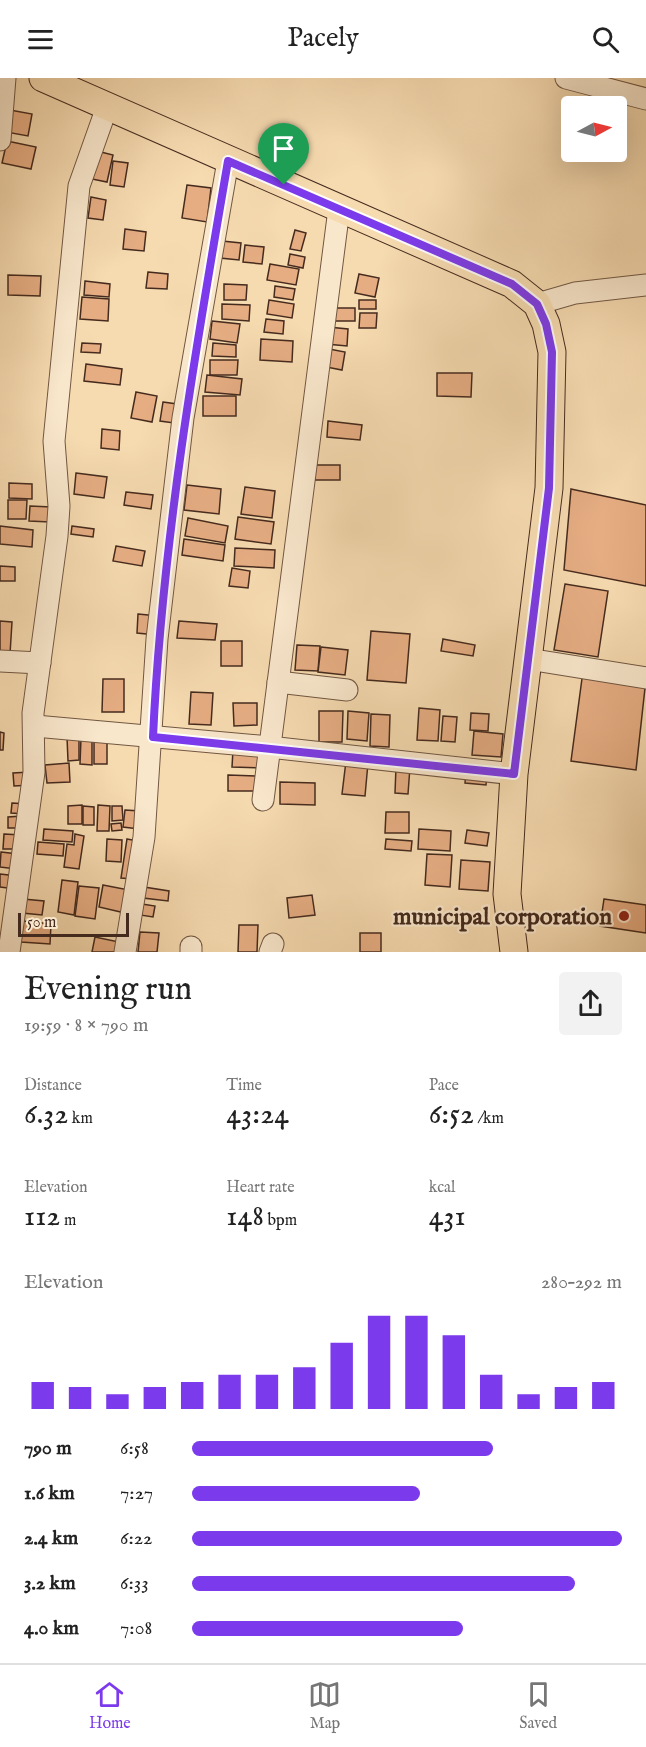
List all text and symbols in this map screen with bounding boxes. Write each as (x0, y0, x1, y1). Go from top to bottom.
text: Pacely (287, 22, 359, 56)
icon: menu (24, 23, 57, 56)
icon: search (589, 23, 622, 56)
north arrow (561, 96, 627, 162)
map controls (561, 96, 627, 162)
pin (258, 123, 309, 185)
icon: arrive (267, 132, 300, 165)
place label: municipal corporation (393, 902, 612, 933)
marker: municipal corporation (617, 909, 631, 923)
scale bar (18, 910, 129, 938)
text: 50 m (27, 913, 56, 933)
text: Evening run (24, 969, 192, 1011)
button: share (559, 972, 622, 1035)
text: 19:59 · 8 × 790 m (24, 1013, 148, 1038)
text: Distance (24, 1076, 82, 1096)
text: Time (226, 1076, 262, 1096)
text: Pace (429, 1076, 459, 1096)
text: 6.32 (24, 1096, 68, 1134)
text: 43:24 (226, 1096, 289, 1134)
text: 6:52 (429, 1096, 474, 1134)
text: km (68, 1109, 93, 1129)
text: /km (474, 1109, 504, 1129)
text: Elevation (24, 1178, 87, 1198)
text: Heart rate (226, 1178, 295, 1198)
text: kcal (429, 1178, 455, 1198)
text: 112 (24, 1198, 60, 1236)
text: 148 (226, 1198, 264, 1236)
text: 431 (429, 1198, 466, 1236)
text: m (60, 1211, 76, 1231)
text: bpm (264, 1211, 297, 1231)
text: Elevation (24, 1270, 103, 1295)
text: 280–292 m (541, 1270, 622, 1295)
text: 790 m (24, 1436, 72, 1461)
text: 6:58 (120, 1436, 149, 1461)
text: 1.6 km (24, 1481, 75, 1506)
text: 7:27 (120, 1481, 153, 1506)
text: 2.4 km (24, 1526, 78, 1551)
text: 6:22 (120, 1526, 152, 1551)
text: 3.2 km (24, 1571, 76, 1596)
text: 6:33 (120, 1571, 149, 1596)
text: 4.0 km (24, 1616, 79, 1641)
text: 7:08 (120, 1616, 152, 1641)
tab: Home (89, 1678, 131, 1734)
tab: Map (308, 1678, 341, 1734)
tab: Saved (519, 1678, 557, 1734)

